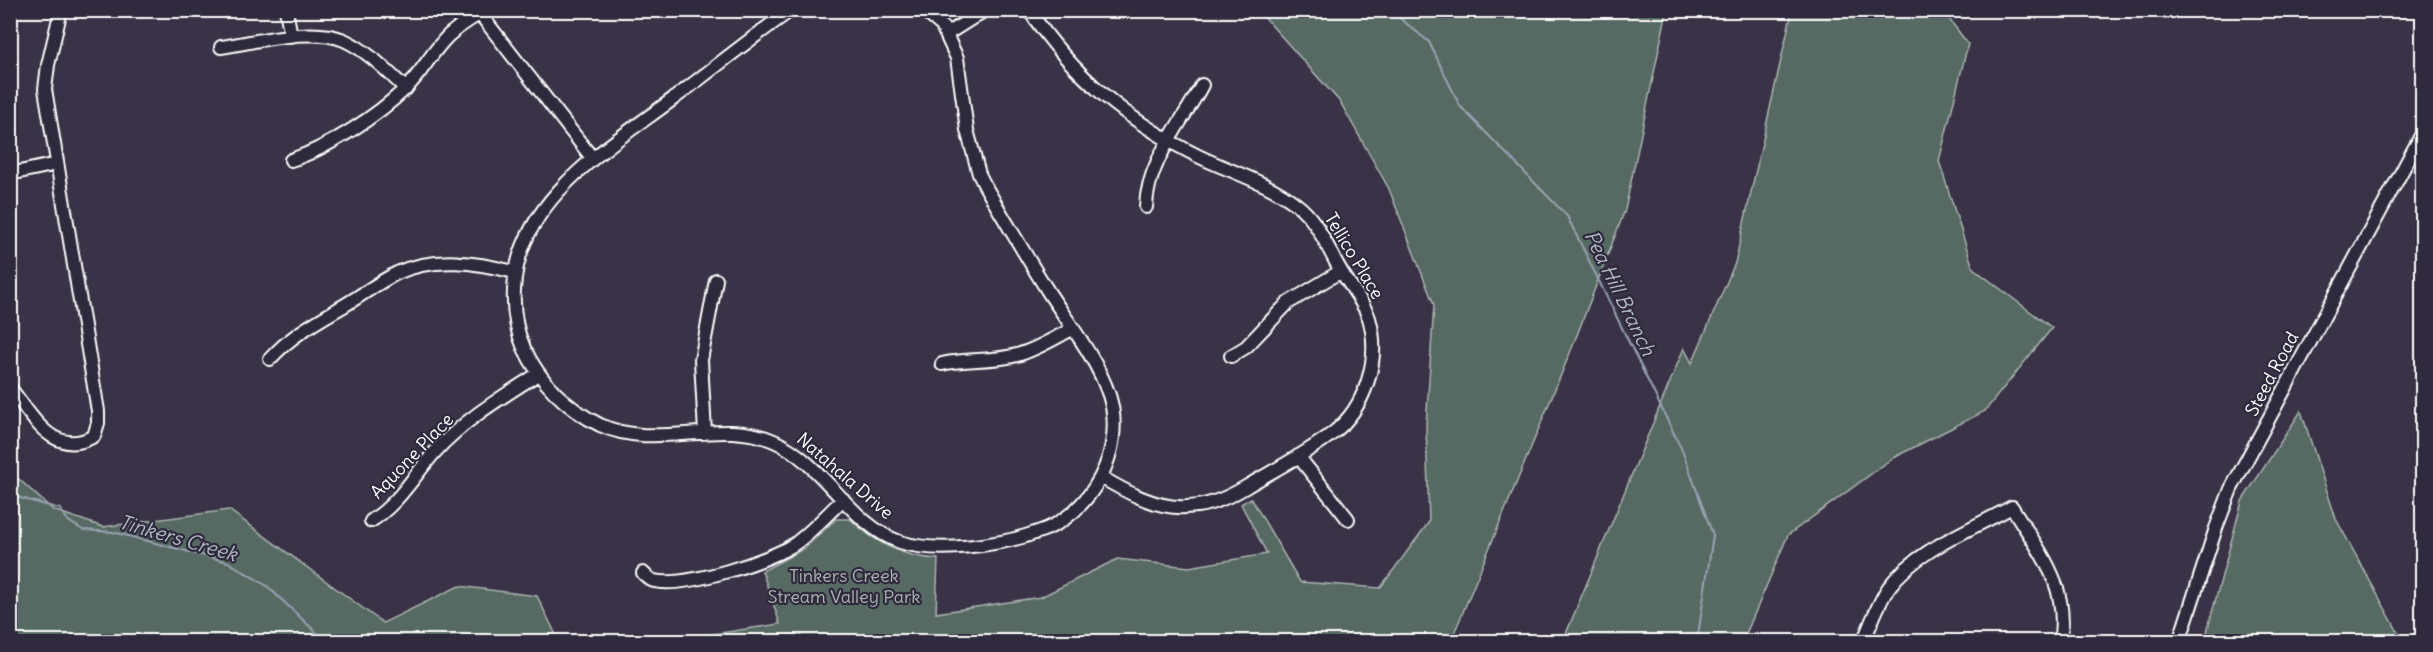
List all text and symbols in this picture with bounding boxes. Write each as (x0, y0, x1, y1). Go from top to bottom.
street label: Tellico Place (1320, 208, 1389, 303)
water label: Pea Hill Branch (1579, 226, 1662, 360)
street label: Steed Road (2240, 327, 2304, 420)
street label: Aquone Place (365, 408, 458, 503)
street label: Natahala Drive (792, 427, 898, 524)
water label: Tinkers Creek (116, 509, 242, 567)
park label: Tinkers Creek Stream Valley Park (768, 564, 920, 608)

